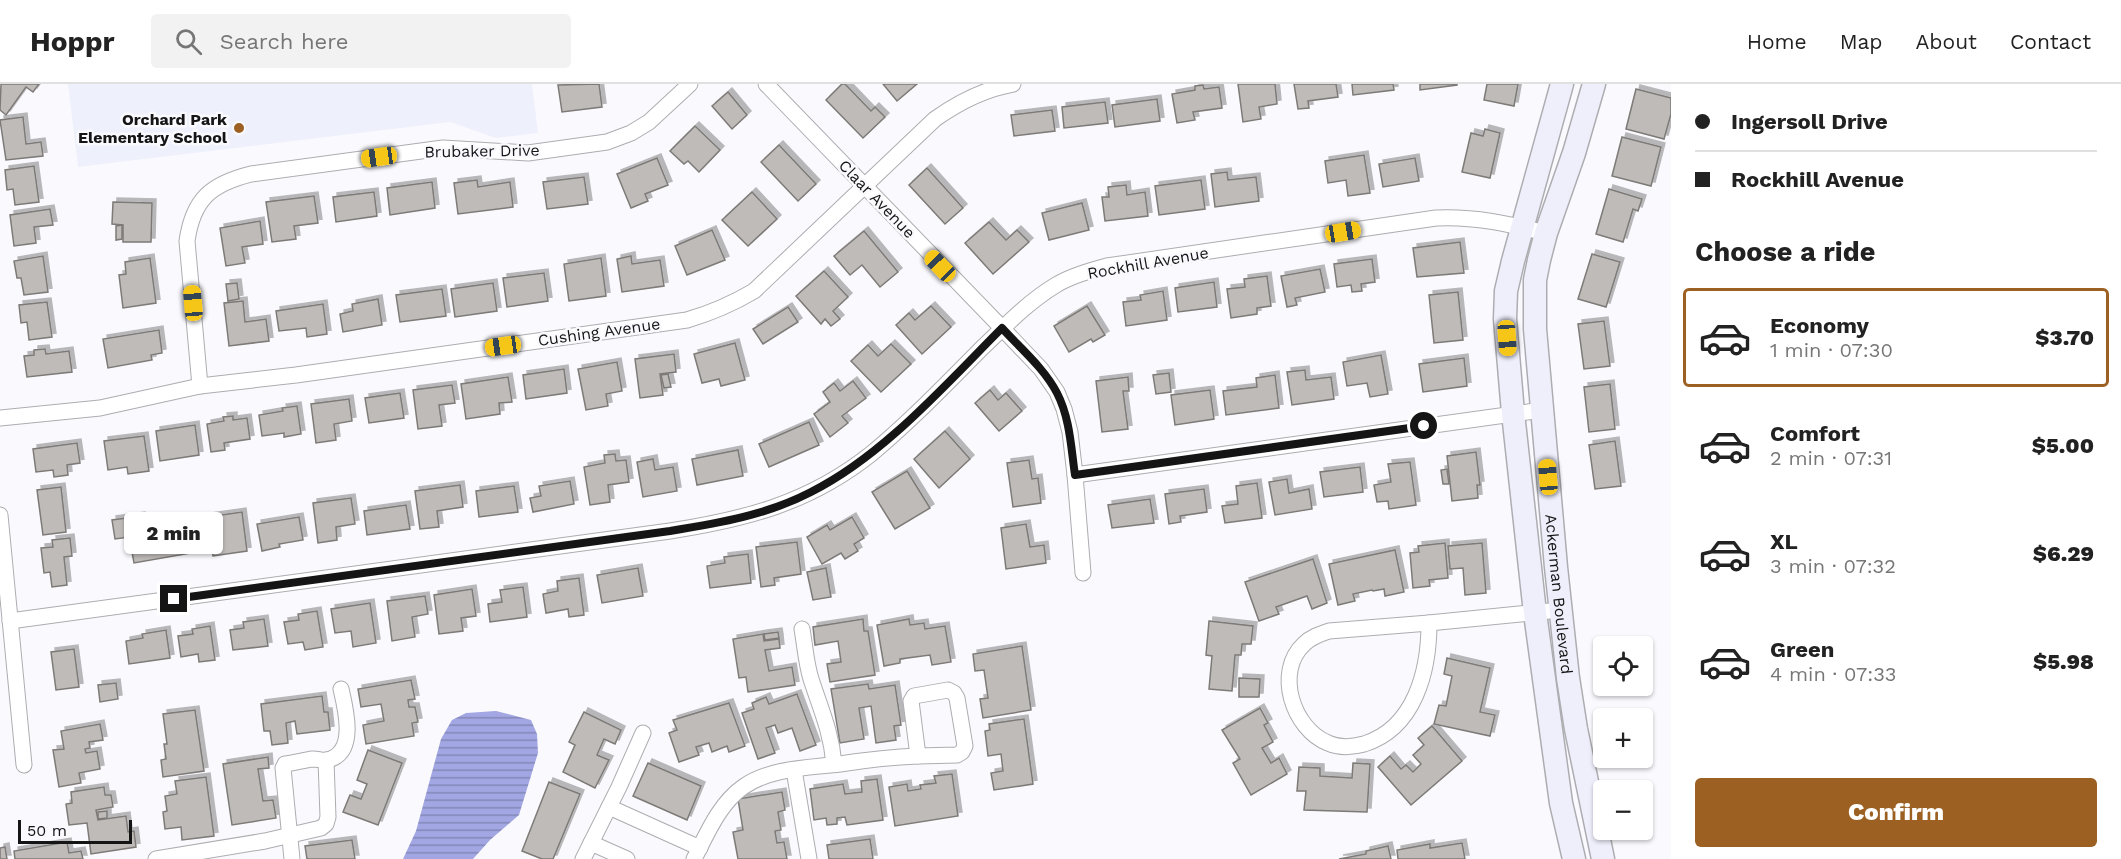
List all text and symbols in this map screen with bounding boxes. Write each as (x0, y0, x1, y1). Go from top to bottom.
search box (151, 14, 571, 68)
text: Hoppr (30, 25, 115, 58)
icon: search (172, 25, 205, 58)
text: Search here (220, 29, 349, 54)
text: Home (1747, 29, 1807, 54)
text: Map (1840, 29, 1883, 54)
text: About (1916, 29, 1977, 54)
text: Contact (2010, 29, 2091, 54)
text: Ingersoll Drive (1731, 109, 1888, 134)
place label: Orchard Park Elementary School (78, 110, 228, 147)
marker: Orchard Park Elementary School (232, 121, 246, 135)
street label: Brubaker Drive (424, 140, 540, 162)
car (360, 146, 398, 168)
street label: Claar Avenue (835, 156, 919, 242)
text: Rockhill Avenue (1731, 167, 1904, 192)
car (1324, 220, 1362, 244)
text: Choose a ride (1695, 236, 1875, 268)
street label: Rockhill Avenue (1086, 243, 1210, 283)
car (921, 247, 959, 285)
car (182, 284, 204, 322)
icon: car (1698, 311, 1752, 365)
text: Economy (1770, 313, 1869, 338)
street label: Cushing Avenue (537, 314, 661, 350)
car (1497, 319, 1517, 357)
text: $3.70 (2035, 325, 2094, 350)
car (484, 335, 522, 357)
text: 1 min · 07:30 (1770, 338, 1893, 362)
route start (1410, 412, 1437, 439)
icon: car (1698, 419, 1752, 473)
text: Comfort (1770, 421, 1860, 446)
text: $5.00 (2032, 433, 2094, 458)
text: 2 min · 07:31 (1770, 446, 1892, 470)
car (1537, 458, 1559, 496)
callout: 2 min (124, 512, 224, 554)
street label: Ackerman Boulevard (1542, 513, 1577, 675)
text: 2 min (146, 521, 201, 545)
icon: car (1698, 527, 1752, 581)
text: XL (1770, 529, 1798, 554)
text: $6.29 (2033, 541, 2094, 566)
text: 3 min · 07:32 (1770, 554, 1896, 578)
route end (160, 585, 187, 612)
icon: car (1698, 635, 1752, 689)
map controls (1593, 636, 1653, 840)
button: locate (1593, 636, 1653, 696)
text: Green (1770, 637, 1834, 662)
text: $5.98 (2033, 649, 2094, 674)
text: 4 min · 07:33 (1770, 662, 1896, 686)
button: + (1593, 708, 1653, 768)
button: Confirm (1695, 778, 2097, 847)
button: − (1593, 780, 1653, 840)
scale bar (18, 817, 132, 844)
text: 50 m (27, 821, 67, 840)

